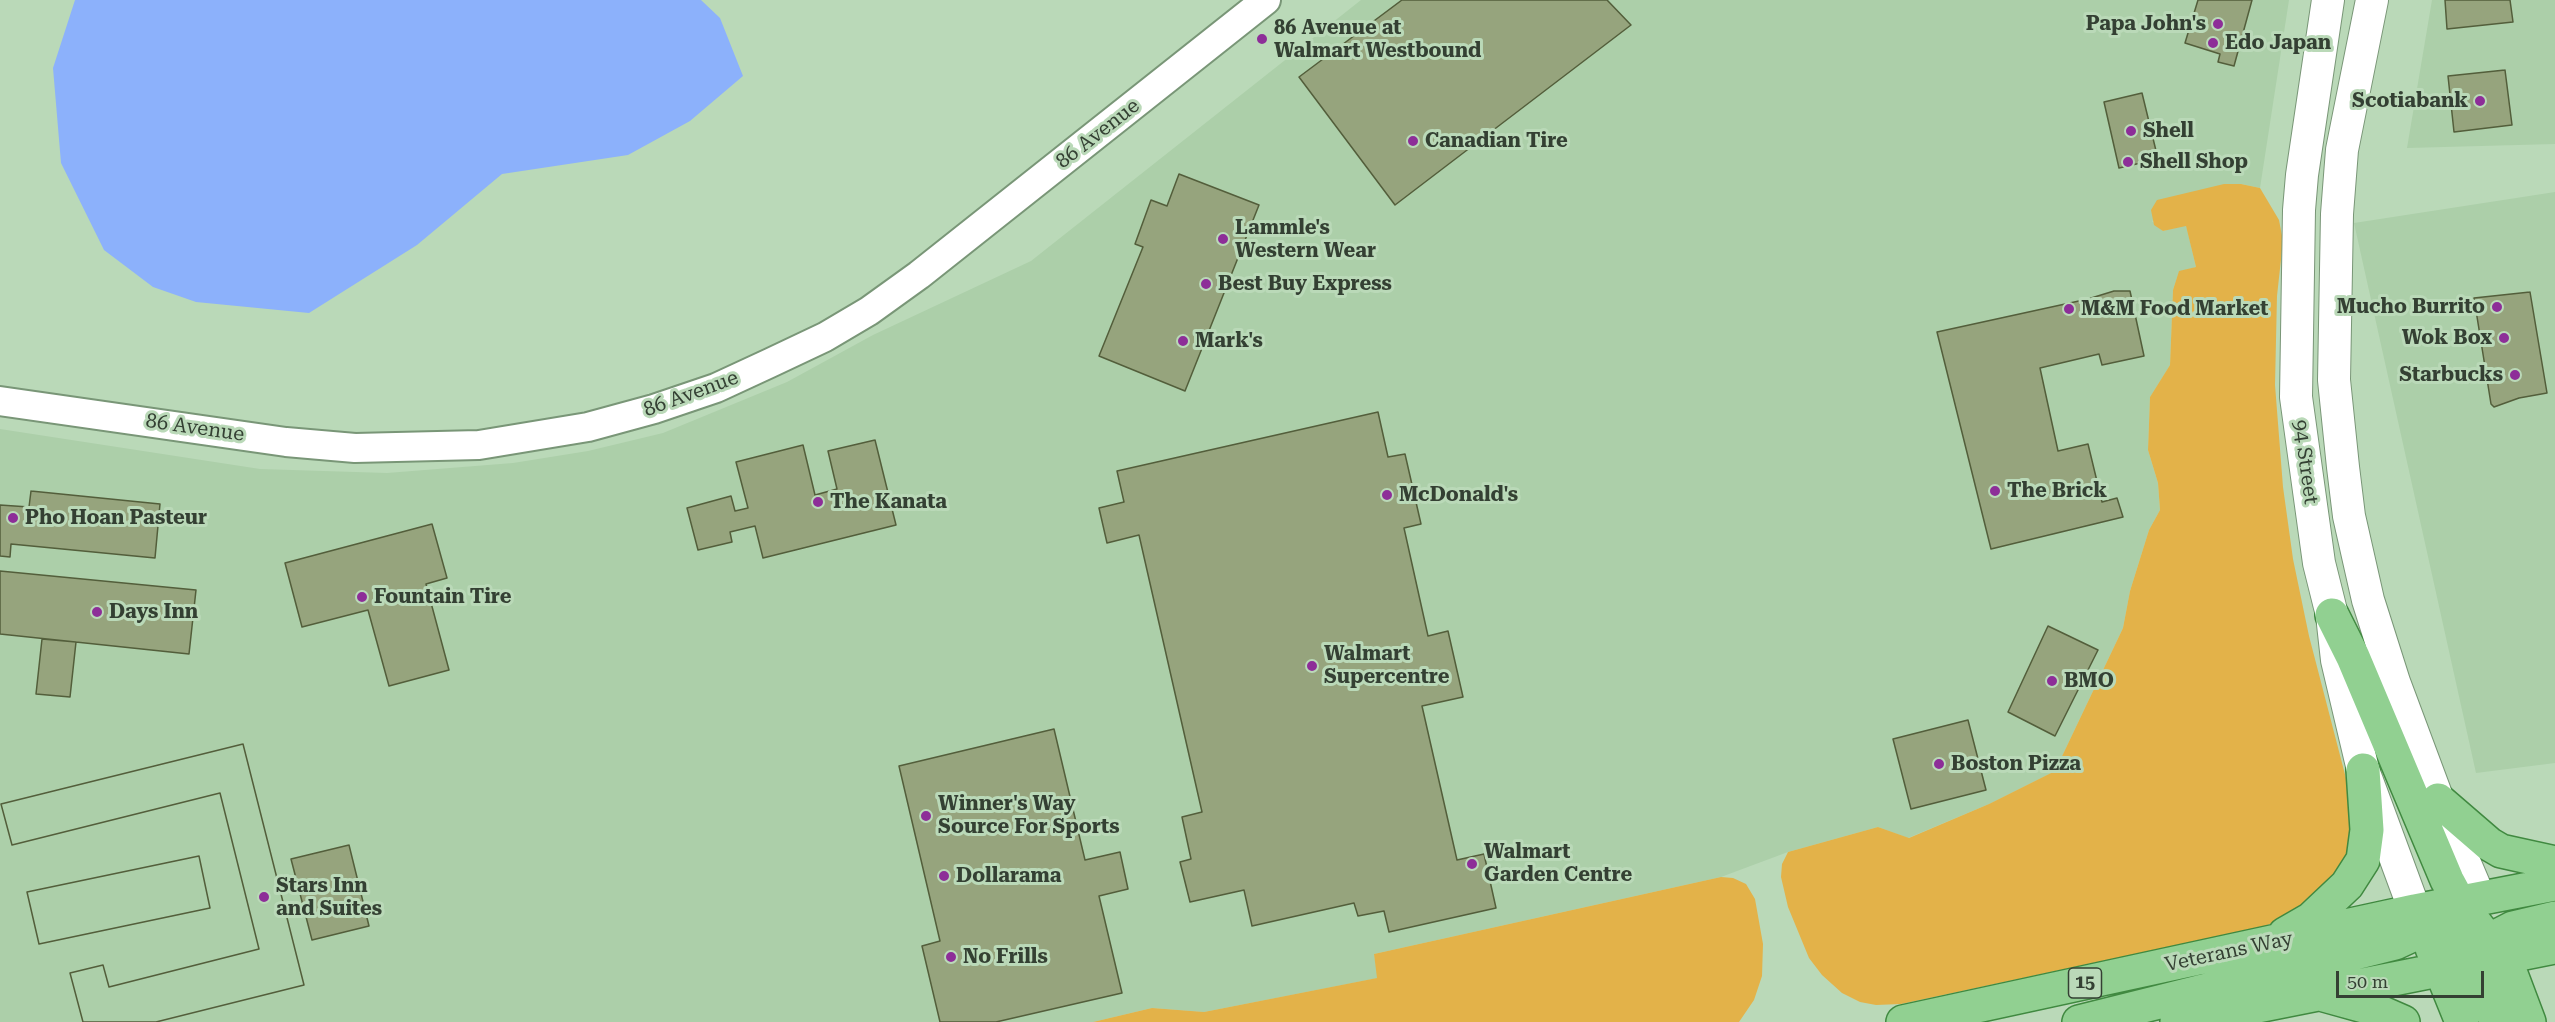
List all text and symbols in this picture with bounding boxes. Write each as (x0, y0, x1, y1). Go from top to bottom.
place label: Papa John's (2086, 12, 2206, 36)
place label: 86 Avenue at Walmart Westbound (1274, 16, 1481, 63)
marker: Papa John's (2211, 17, 2225, 31)
place label: Edo Japan (2225, 31, 2331, 55)
marker: 86 Avenue at Walmart Westbound (1255, 32, 1269, 46)
marker: Edo Japan (2206, 36, 2220, 50)
place label: Scotiabank (2352, 89, 2468, 113)
street label: 86 Avenue (1052, 94, 1144, 174)
marker: Scotiabank (2473, 94, 2487, 108)
place label: Shell (2143, 119, 2194, 143)
marker: Shell (2124, 124, 2138, 138)
place label: Canadian Tire (1425, 129, 1568, 153)
marker: Canadian Tire (1406, 134, 1420, 148)
place label: Shell Shop (2140, 150, 2248, 174)
marker: Shell Shop (2121, 155, 2135, 169)
place label: Lammle's Western Wear (1235, 216, 1376, 263)
marker: Lammle's Western Wear (1216, 232, 1230, 246)
place label: Best Buy Express (1218, 272, 1392, 296)
marker: Best Buy Express (1199, 277, 1213, 291)
place label: Mucho Burrito (2337, 295, 2485, 319)
place label: M&M Food Market (2081, 297, 2268, 321)
marker: Mucho Burrito (2490, 300, 2504, 314)
marker: M&M Food Market (2062, 302, 2076, 316)
place label: Wok Box (2402, 326, 2492, 350)
place label: Mark's (1195, 329, 1263, 353)
marker: Wok Box (2497, 331, 2511, 345)
marker: Mark's (1176, 334, 1190, 348)
place label: Starbucks (2399, 363, 2503, 387)
street label: 86 Avenue (640, 366, 742, 422)
marker: Starbucks (2508, 368, 2522, 382)
street label: 86 Avenue (144, 409, 246, 447)
street label: 94 Street (2287, 418, 2323, 506)
place label: The Brick (2007, 479, 2107, 503)
place label: McDonald's (1399, 483, 1518, 507)
marker: The Brick (1988, 484, 2002, 498)
marker: McDonald's (1380, 488, 1394, 502)
place label: The Kanata (830, 490, 947, 514)
marker: The Kanata (811, 495, 825, 509)
place label: Pho Hoan Pasteur (25, 506, 207, 530)
marker: Pho Hoan Pasteur (6, 511, 20, 525)
place label: Fountain Tire (374, 585, 512, 609)
marker: Fountain Tire (355, 590, 369, 604)
place label: Days Inn (109, 600, 198, 624)
marker: Days Inn (90, 605, 104, 619)
place label: Walmart Supercentre (1324, 642, 1450, 689)
marker: Walmart Supercentre (1305, 659, 1319, 673)
place label: BMO (2064, 669, 2114, 693)
marker: BMO (2045, 674, 2059, 688)
place label: Boston Pizza (1951, 752, 2081, 776)
marker: Boston Pizza (1932, 757, 1946, 771)
place label: Winner's Way Source For Sports (938, 792, 1120, 839)
marker: Winner's Way Source For Sports (919, 809, 933, 823)
place label: Walmart Garden Centre (1484, 840, 1632, 887)
marker: Walmart Garden Centre (1465, 857, 1479, 871)
place label: Dollarama (956, 864, 1062, 888)
marker: Dollarama (937, 869, 951, 883)
place label: Stars Inn and Suites (276, 874, 382, 921)
marker: Stars Inn and Suites (257, 890, 271, 904)
street label: Veterans Way (2163, 927, 2295, 977)
place label: No Frills (963, 945, 1048, 969)
marker: No Frills (944, 950, 958, 964)
scale bar (2339, 959, 2488, 997)
road number: 15 (2068, 968, 2102, 998)
text: 50 m (2347, 971, 2388, 992)

